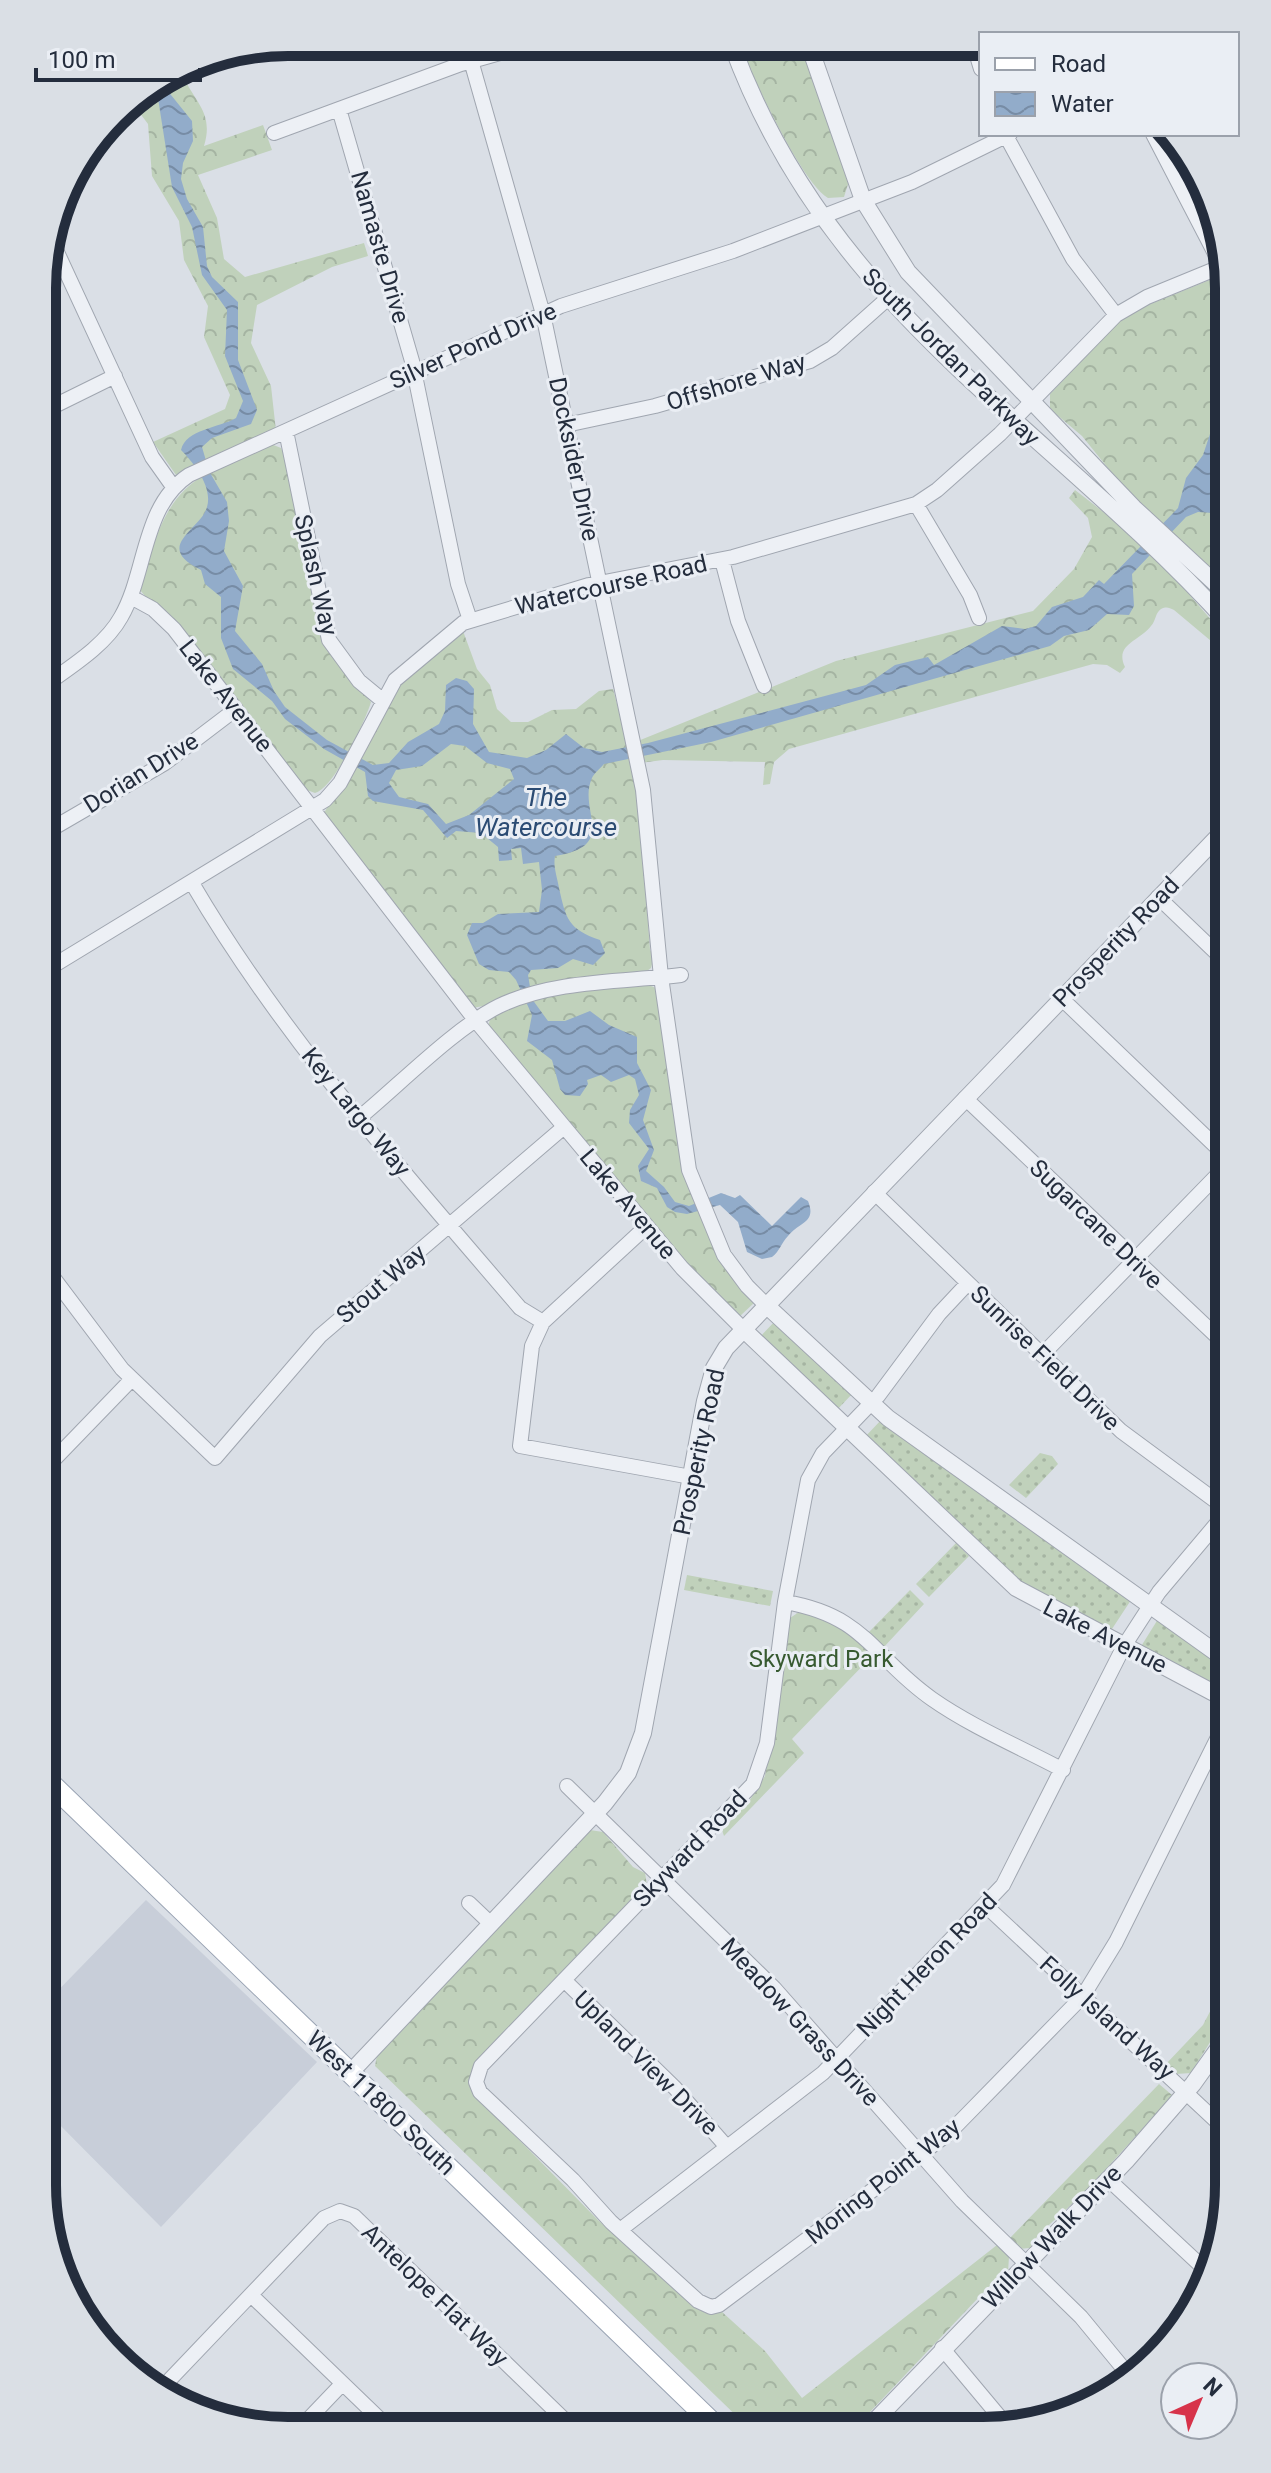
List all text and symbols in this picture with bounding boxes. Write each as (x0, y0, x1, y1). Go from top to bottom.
scale bar (36, 32, 200, 82)
legend (979, 32, 1239, 136)
text: 100 m (48, 46, 115, 74)
text: Road (1051, 50, 1106, 78)
text: Water (1051, 90, 1114, 118)
street label: Namaste Drive (345, 168, 415, 326)
street label: South Jordan Parkway (856, 262, 1046, 452)
street label: Silver Pond Drive (385, 297, 561, 395)
street label: Offshore Way (663, 347, 810, 416)
street label: Docksider Drive (543, 375, 605, 543)
street label: Splash Way (288, 512, 344, 639)
street label: Watercourse Road (512, 549, 710, 621)
street label: Lake Avenue (173, 634, 279, 758)
street label: Dorian Drive (79, 727, 203, 819)
water label: The Watercourse (475, 782, 617, 842)
street label: Prosperity Road (1047, 871, 1185, 1013)
street label: Key Largo Way (296, 1042, 417, 1182)
street label: Lake Avenue (574, 1143, 682, 1265)
street label: Sugarcane Drive (1024, 1154, 1168, 1294)
street label: Stout Way (331, 1238, 432, 1329)
street label: Sunrise Field Drive (964, 1280, 1126, 1436)
street label: Prosperity Road (668, 1366, 730, 1538)
street label: Lake Avenue (1038, 1593, 1172, 1679)
park label: Skyward Park (749, 1645, 894, 1673)
street label: Skyward Road (627, 1785, 753, 1913)
street label: Night Heron Road (851, 1887, 1003, 2043)
street label: Meadow Grass Drive (715, 1932, 885, 2112)
street label: Folly Island Way (1034, 1950, 1181, 2086)
street label: Upland View Drive (568, 1985, 724, 2141)
street label: West 11800 South (301, 2025, 461, 2181)
street label: Moring Point Way (800, 2112, 966, 2250)
street label: Willow Walk Drive (977, 2160, 1127, 2314)
street label: Antelope Flat Way (356, 2218, 514, 2372)
north arrow (1159, 2361, 1239, 2441)
text: N (1198, 2373, 1227, 2401)

